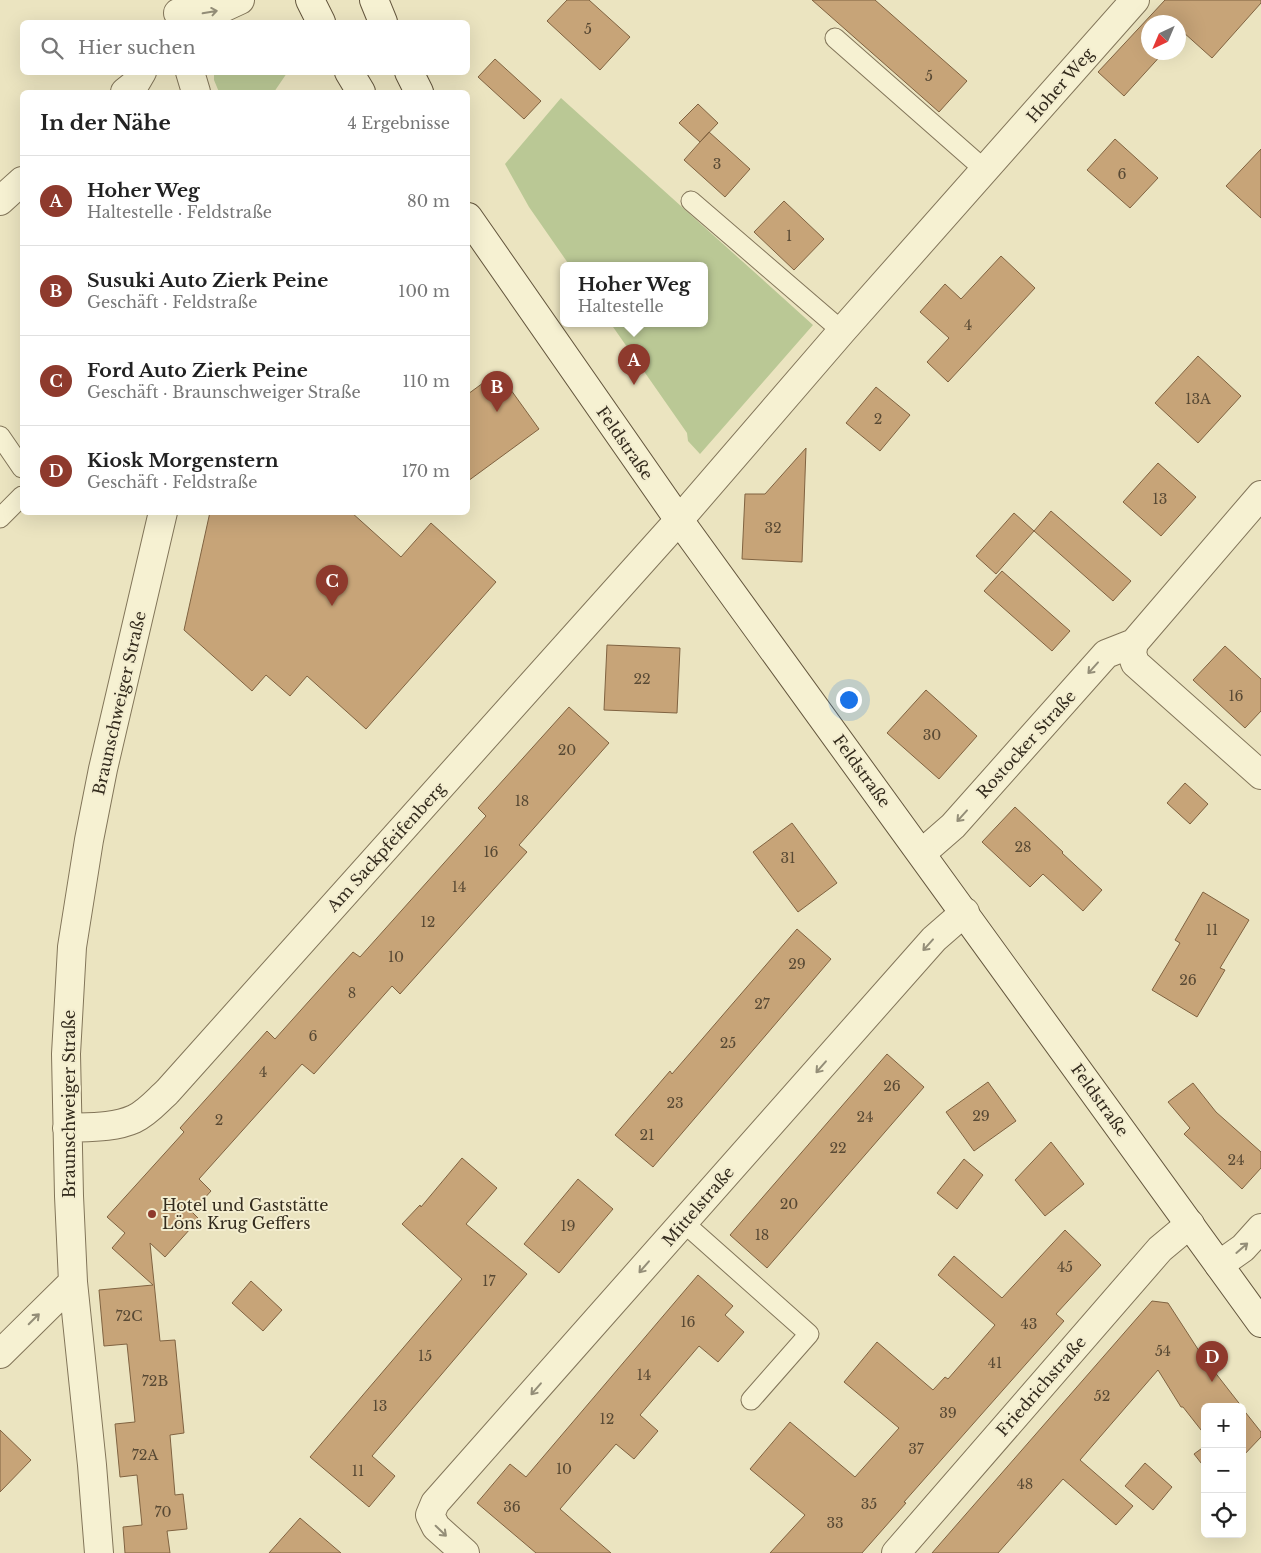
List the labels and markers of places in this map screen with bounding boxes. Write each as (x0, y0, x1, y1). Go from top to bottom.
pin: A (618, 344, 650, 385)
pin: B (481, 371, 513, 412)
pin: C (316, 565, 348, 606)
place label: Hotel und Gaststätte Löns Krug Geffers (162, 1195, 329, 1233)
marker: Hotel und Gaststätte Löns Krug Geffers (146, 1208, 158, 1220)
pin: D (1196, 1341, 1228, 1382)

